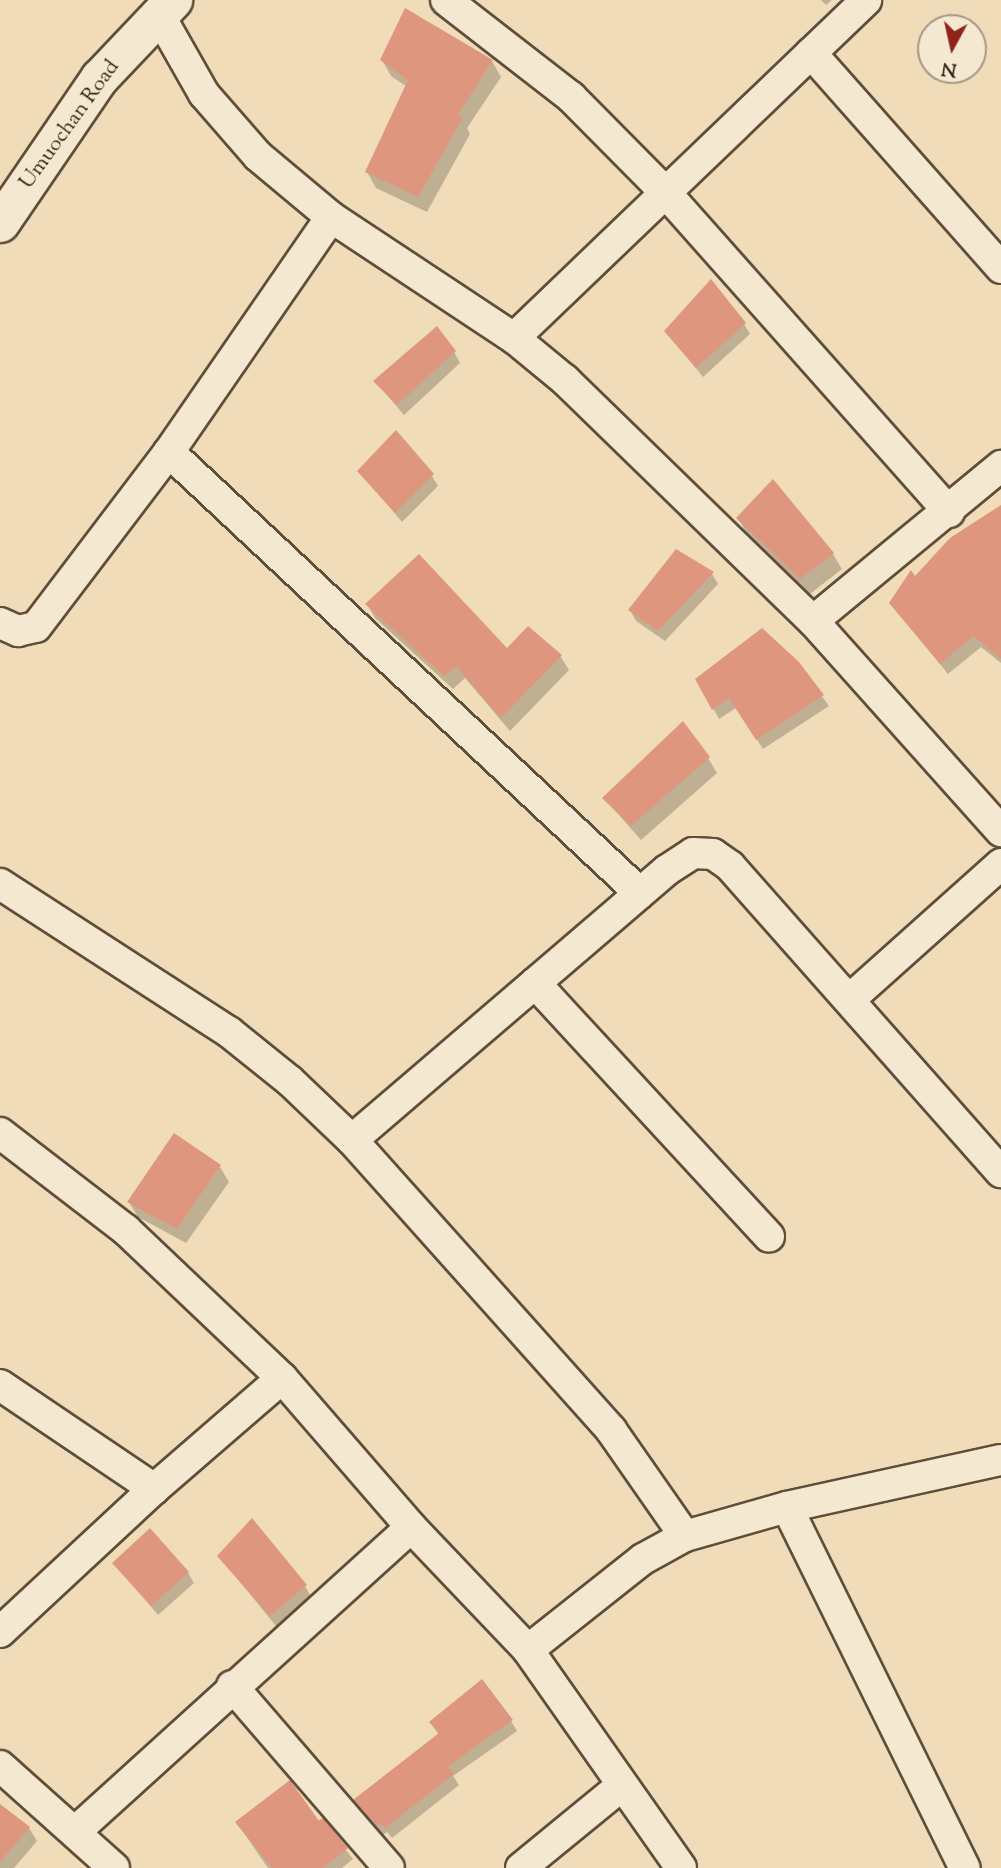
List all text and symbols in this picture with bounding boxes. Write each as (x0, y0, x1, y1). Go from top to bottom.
north arrow (917, 14, 987, 84)
text: N (940, 54, 959, 83)
street label: Umuochan Road (15, 56, 125, 194)

